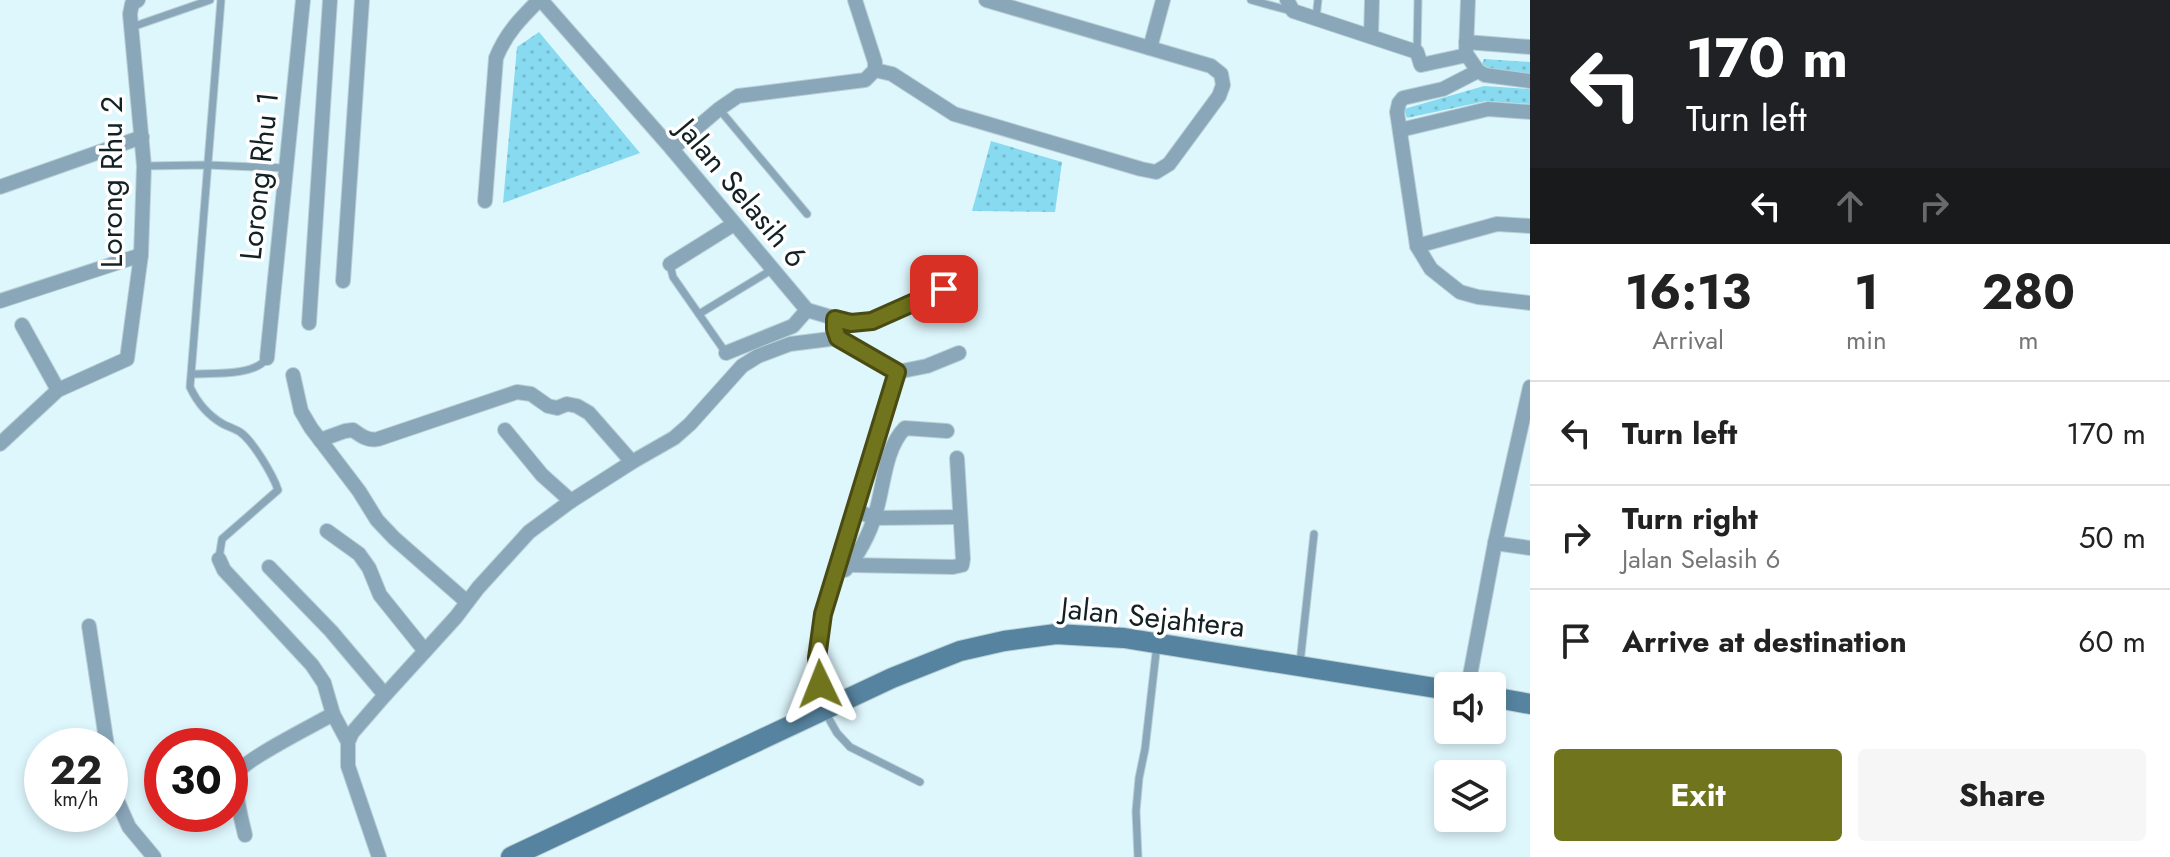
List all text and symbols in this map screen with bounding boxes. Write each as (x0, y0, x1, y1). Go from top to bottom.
text: 170 m (1686, 17, 1848, 98)
icon: left (1554, 32, 1658, 136)
street label: Lorong Rhu 1 (229, 90, 289, 262)
text: Turn left (1686, 92, 1807, 144)
street label: Lorong Rhu 2 (90, 96, 133, 268)
street label: Jalan Selasih 6 (664, 106, 817, 277)
icon: left (1744, 184, 1788, 228)
icon: ahead (1828, 184, 1872, 228)
icon: right (1912, 184, 1956, 228)
pin (910, 255, 978, 323)
text: 16:13 (1625, 258, 1751, 327)
text: 1 (1854, 258, 1879, 327)
text: 280 (1982, 258, 2075, 327)
icon: arrive (922, 267, 966, 311)
text: Arrival (1652, 321, 1724, 359)
text: min (1846, 321, 1887, 359)
text: m (2018, 321, 2039, 359)
icon: left (1554, 411, 1598, 455)
text: Turn left (1622, 412, 1737, 455)
text: 170 m (2066, 412, 2146, 455)
text: Turn right (1622, 497, 1758, 540)
icon: right (1554, 515, 1598, 559)
text: 50 m (2079, 516, 2146, 559)
text: Jalan Selasih 6 (1622, 540, 1780, 578)
street label: Jalan Sejahtera (1055, 586, 1247, 648)
icon: arrive (1554, 619, 1598, 663)
text: Arrive at destination (1622, 620, 1907, 663)
text: 60 m (2078, 620, 2146, 663)
position arrow (778, 642, 862, 726)
map controls (1434, 672, 1506, 832)
button: sound (1434, 672, 1506, 744)
speed limit sign: 30 (144, 728, 248, 832)
text: 22 (50, 741, 102, 799)
button: Exit (1554, 749, 1842, 841)
button: Share (1858, 749, 2146, 841)
button: layers (1434, 760, 1506, 832)
text: km/h (53, 785, 99, 814)

